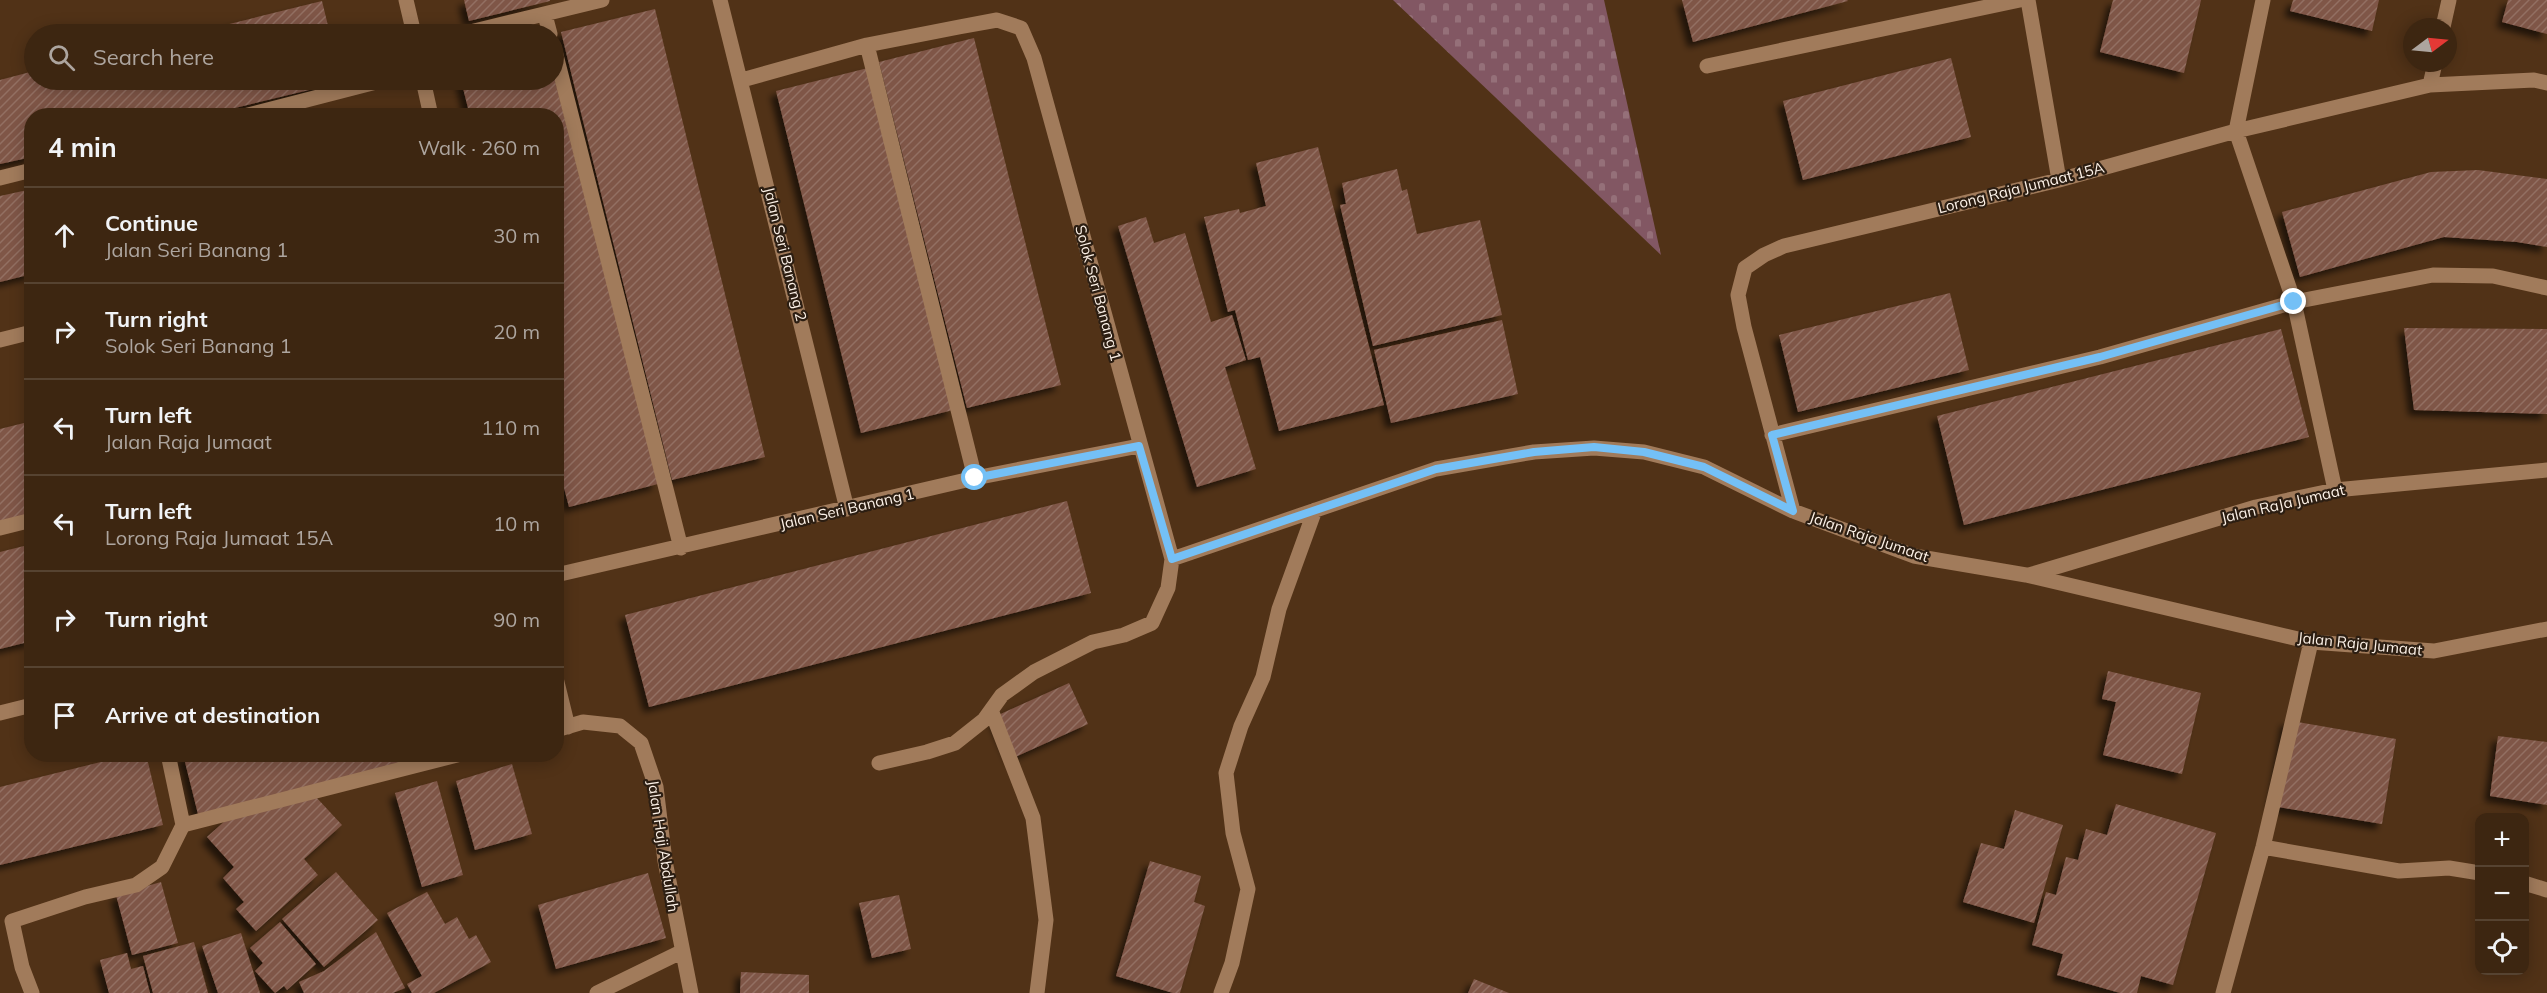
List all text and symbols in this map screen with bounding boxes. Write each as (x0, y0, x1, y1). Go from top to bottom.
north arrow (2403, 18, 2457, 72)
search box (24, 24, 564, 90)
icon: search (45, 41, 78, 74)
text: Search here (93, 43, 214, 71)
text: 4 min (48, 131, 117, 164)
text: Walk · 260 m (418, 135, 540, 160)
street label: Lorong Raja Jumaat 15A (1936, 158, 2106, 217)
street label: Jalan Seri Banang 2 (760, 185, 811, 323)
text: Continue (105, 209, 198, 237)
icon: ahead (48, 219, 81, 252)
text: 30 m (493, 223, 540, 248)
street label: Solok Seri Banang 1 (1071, 223, 1126, 363)
text: Jalan Seri Banang 1 (105, 237, 288, 262)
route end (2280, 288, 2306, 314)
text: Turn right (105, 305, 208, 333)
icon: right (48, 315, 81, 348)
text: 20 m (493, 319, 540, 344)
text: Solok Seri Banang 1 (105, 333, 291, 358)
text: Turn left (105, 401, 192, 429)
icon: left (48, 411, 81, 444)
text: 110 m (481, 415, 540, 440)
text: Jalan Raja Jumaat (105, 429, 272, 454)
route start (961, 464, 987, 490)
street label: Jalan RaJa Jumaat (2219, 480, 2347, 527)
street label: Jalan Seri Banang 1 (778, 484, 916, 533)
text: Turn left (105, 497, 192, 525)
icon: left (48, 507, 81, 540)
street label: Jalan Raja Jumaat (1807, 507, 1931, 566)
text: 10 m (493, 511, 540, 536)
text: Lorong Raja Jumaat 15A (105, 525, 333, 550)
icon: right (48, 603, 81, 636)
text: Turn right (105, 605, 208, 633)
text: 90 m (493, 607, 540, 632)
street label: Jalan Raja Jumaat (2297, 628, 2423, 659)
icon: arrive (48, 699, 81, 732)
text: Arrive at destination (105, 701, 320, 729)
street label: Jalan Haji Abdullah (644, 779, 683, 913)
map controls (2475, 813, 2529, 975)
button: + (2475, 813, 2529, 867)
button: − (2475, 867, 2529, 921)
button: locate (2475, 921, 2529, 975)

